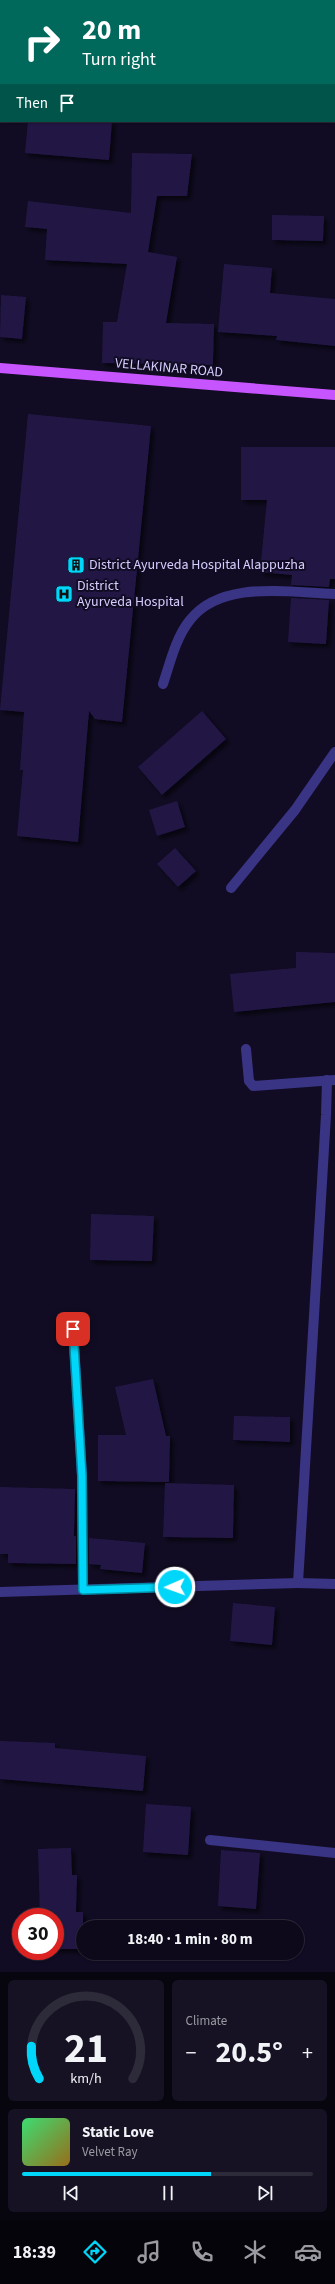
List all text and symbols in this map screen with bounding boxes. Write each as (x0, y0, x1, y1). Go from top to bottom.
text: 20 m (82, 10, 141, 50)
icon: right (16, 16, 68, 68)
text: Turn right (82, 47, 156, 72)
icon: arrive (56, 92, 78, 114)
text: Then (16, 93, 48, 114)
street label: VELLAKINAR ROAD (114, 353, 224, 383)
building icon: District Ayurveda Hospital Alappuzha (66, 555, 86, 575)
place label: District Ayurveda Hospital Alappuzha (89, 555, 305, 575)
place label: District Ayurveda Hospital (77, 576, 184, 612)
hospital icon: District Ayurveda Hospital (54, 584, 74, 604)
pin (56, 1312, 90, 1346)
icon: arrive (62, 1318, 84, 1340)
position arrow (154, 1566, 196, 1608)
speed limit sign: 30 (12, 1908, 64, 1960)
text: 18:40 · 1 min · 80 m (127, 1929, 253, 1950)
text: Climate (186, 2012, 227, 2030)
text: 21 (64, 2018, 108, 2078)
text: 20.5° (216, 2031, 283, 2074)
text: − (186, 2037, 196, 2069)
text: + (302, 2037, 313, 2069)
text: km/h (70, 2067, 102, 2088)
text: Static Love (82, 2122, 154, 2143)
text: Velvet Ray (82, 2143, 138, 2161)
icon: previous (60, 2182, 82, 2204)
icon: pause (157, 2182, 179, 2204)
icon: next (254, 2182, 276, 2204)
icon: directions (81, 2238, 109, 2266)
icon: music (135, 2238, 163, 2266)
icon: phone (188, 2238, 216, 2266)
icon: climate (241, 2238, 269, 2266)
icon: car (294, 2238, 322, 2266)
text: 18:39 (13, 2240, 56, 2265)

